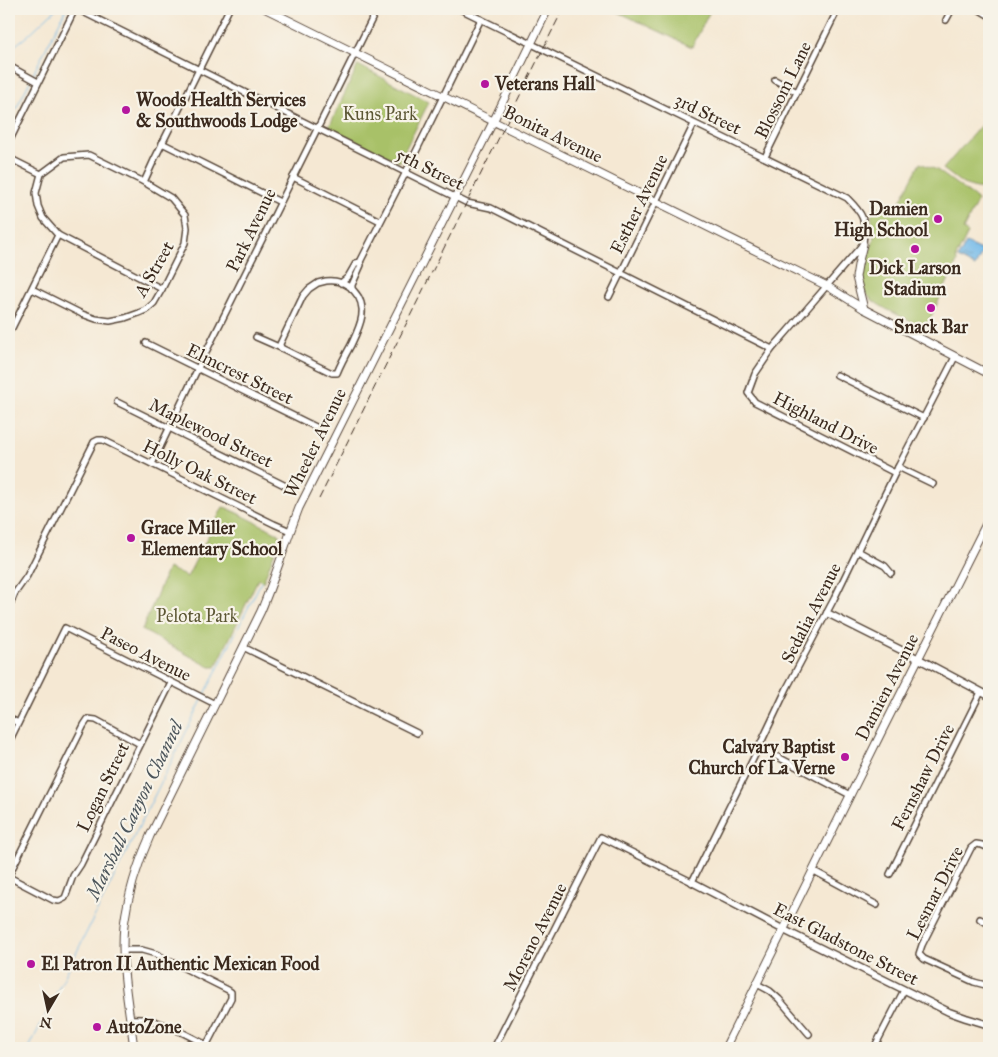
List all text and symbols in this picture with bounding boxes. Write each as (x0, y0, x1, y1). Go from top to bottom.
street label: Blossom Lane (750, 38, 816, 142)
place label: Veterans Hall (494, 73, 596, 95)
marker: Veterans Hall (479, 78, 491, 90)
street label: 3rd Street (671, 88, 746, 140)
place label: Woods Health Services & Southwoods Lodge (136, 89, 306, 133)
street label: Bonita Avenue (500, 101, 606, 167)
park label: Kuns Park (343, 103, 418, 125)
marker: Woods Health Services & Southwoods Lodge (120, 104, 132, 116)
street label: 5th Street (392, 143, 468, 195)
street label: Esther Avenue (605, 151, 673, 257)
street label: Park Avenue (221, 185, 281, 275)
place label: Damien High School (834, 198, 929, 242)
marker: Damien High School (932, 213, 944, 225)
street label: A Street (129, 237, 179, 302)
marker: Dick Larson Stadium (909, 243, 921, 255)
place label: Dick Larson Stadium (869, 257, 961, 300)
marker: Snack Bar (925, 302, 937, 314)
place label: Snack Bar (894, 316, 969, 338)
street label: Elmcrest Street (183, 339, 298, 410)
street label: Wheeler Avenue (279, 385, 351, 501)
street label: Highland Drive (769, 387, 883, 460)
street label: Maplewood Street (145, 394, 277, 473)
street label: Holly Oak Street (139, 435, 261, 509)
place label: Grace Miller Elementary School (141, 517, 284, 561)
marker: Grace Miller Elementary School (125, 532, 137, 544)
street label: Sedalia Avenue (776, 559, 846, 667)
park label: Pelota Park (156, 605, 239, 627)
street label: Paseo Avenue (97, 622, 195, 686)
street label: Damien Avenue (851, 630, 923, 744)
water label: Marshall Canyon Channel (80, 715, 189, 905)
street label: Fernshaw Drive (887, 720, 959, 834)
place label: Calvary Baptist Church of La Verne (688, 736, 836, 779)
street label: Logan Street (72, 738, 135, 836)
marker: Calvary Baptist Church of La Verne (839, 751, 851, 763)
street label: Lesmar Drive (902, 842, 968, 944)
street label: Moreno Avenue (498, 879, 572, 995)
street label: East Gladstone Street (770, 898, 923, 990)
place label: El Patron II Authentic Mexican Food (41, 953, 320, 975)
marker: El Patron II Authentic Mexican Food (25, 958, 37, 970)
north arrow (22, 984, 72, 1034)
text: N (39, 1013, 53, 1032)
place label: AutoZone (106, 1016, 182, 1038)
marker: AutoZone (91, 1021, 103, 1033)

